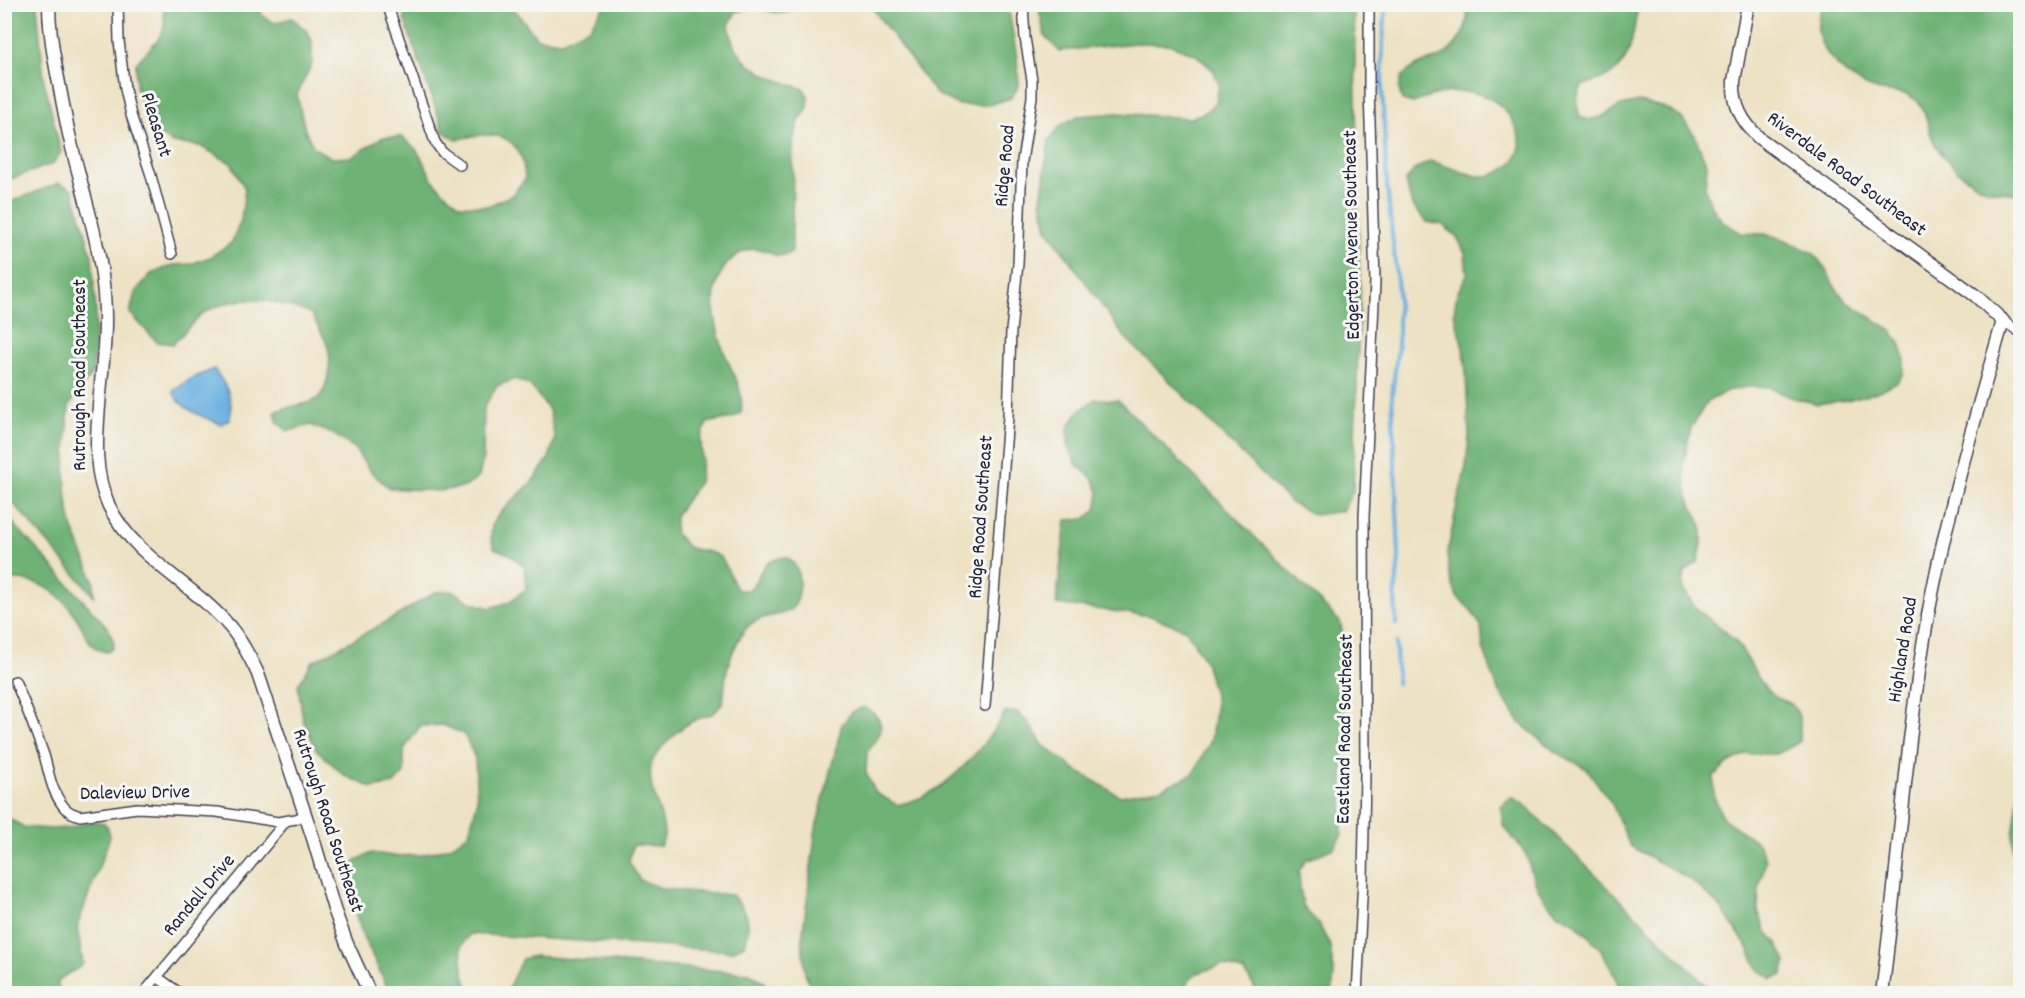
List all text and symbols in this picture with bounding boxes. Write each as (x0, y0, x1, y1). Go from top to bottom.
street label: Pleasant (132, 89, 178, 161)
street label: Riverdale Road Southeast (1760, 106, 1932, 244)
street label: Ridge Road (988, 124, 1024, 208)
street label: Edgerton Avenue Southeast (1337, 130, 1369, 340)
street label: Rutrough Road Southeast (67, 279, 95, 471)
street label: Ridge Road Southeast (962, 434, 1002, 600)
street label: Highland Road (1882, 595, 1926, 705)
street label: Eastland Road Southeast (1330, 634, 1362, 824)
street label: Rutrough Road Southeast (284, 725, 370, 917)
street label: Daleview Drive (80, 779, 190, 809)
street label: Randall Drive (157, 849, 243, 943)

